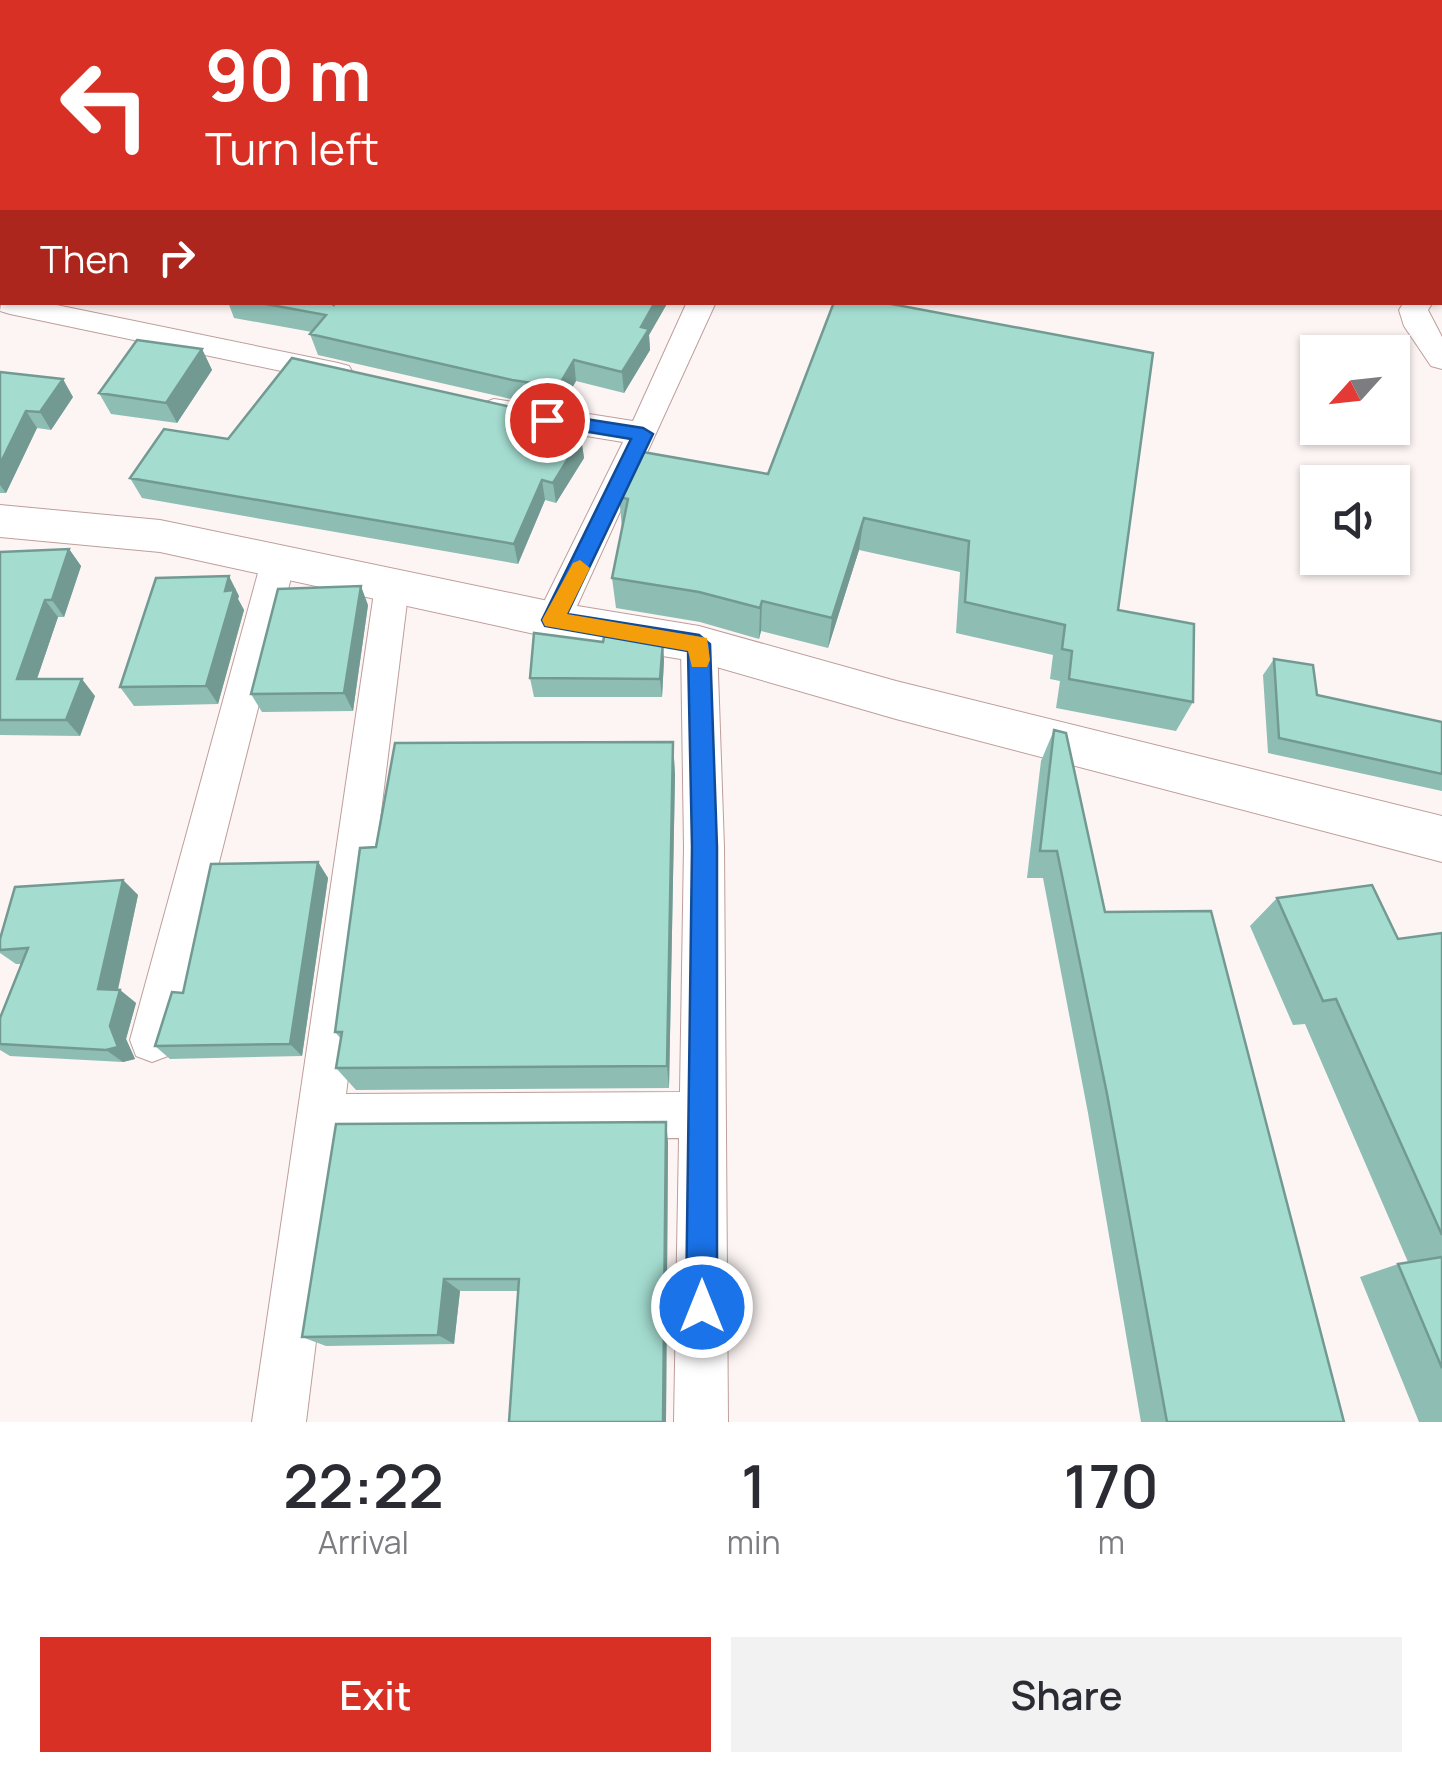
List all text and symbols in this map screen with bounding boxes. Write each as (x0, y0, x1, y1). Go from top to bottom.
text: 90 m (205, 26, 372, 122)
icon: left (40, 40, 170, 170)
text: Turn left (205, 117, 379, 179)
icon: right (149, 230, 204, 285)
text: Then (40, 232, 129, 284)
north arrow (1300, 335, 1410, 445)
map controls (1300, 335, 1410, 575)
pin (505, 378, 590, 463)
icon: arrive (520, 393, 575, 448)
button: sound (1300, 465, 1410, 575)
position arrow (650, 1255, 754, 1359)
text: 22:22 (283, 1444, 444, 1526)
text: 1 (741, 1444, 766, 1526)
text: 170 (1064, 1444, 1159, 1526)
text: Arrival (318, 1520, 409, 1564)
text: min (727, 1520, 780, 1564)
text: m (1098, 1520, 1125, 1564)
button: Exit (40, 1637, 711, 1752)
button: Share (731, 1637, 1402, 1752)

